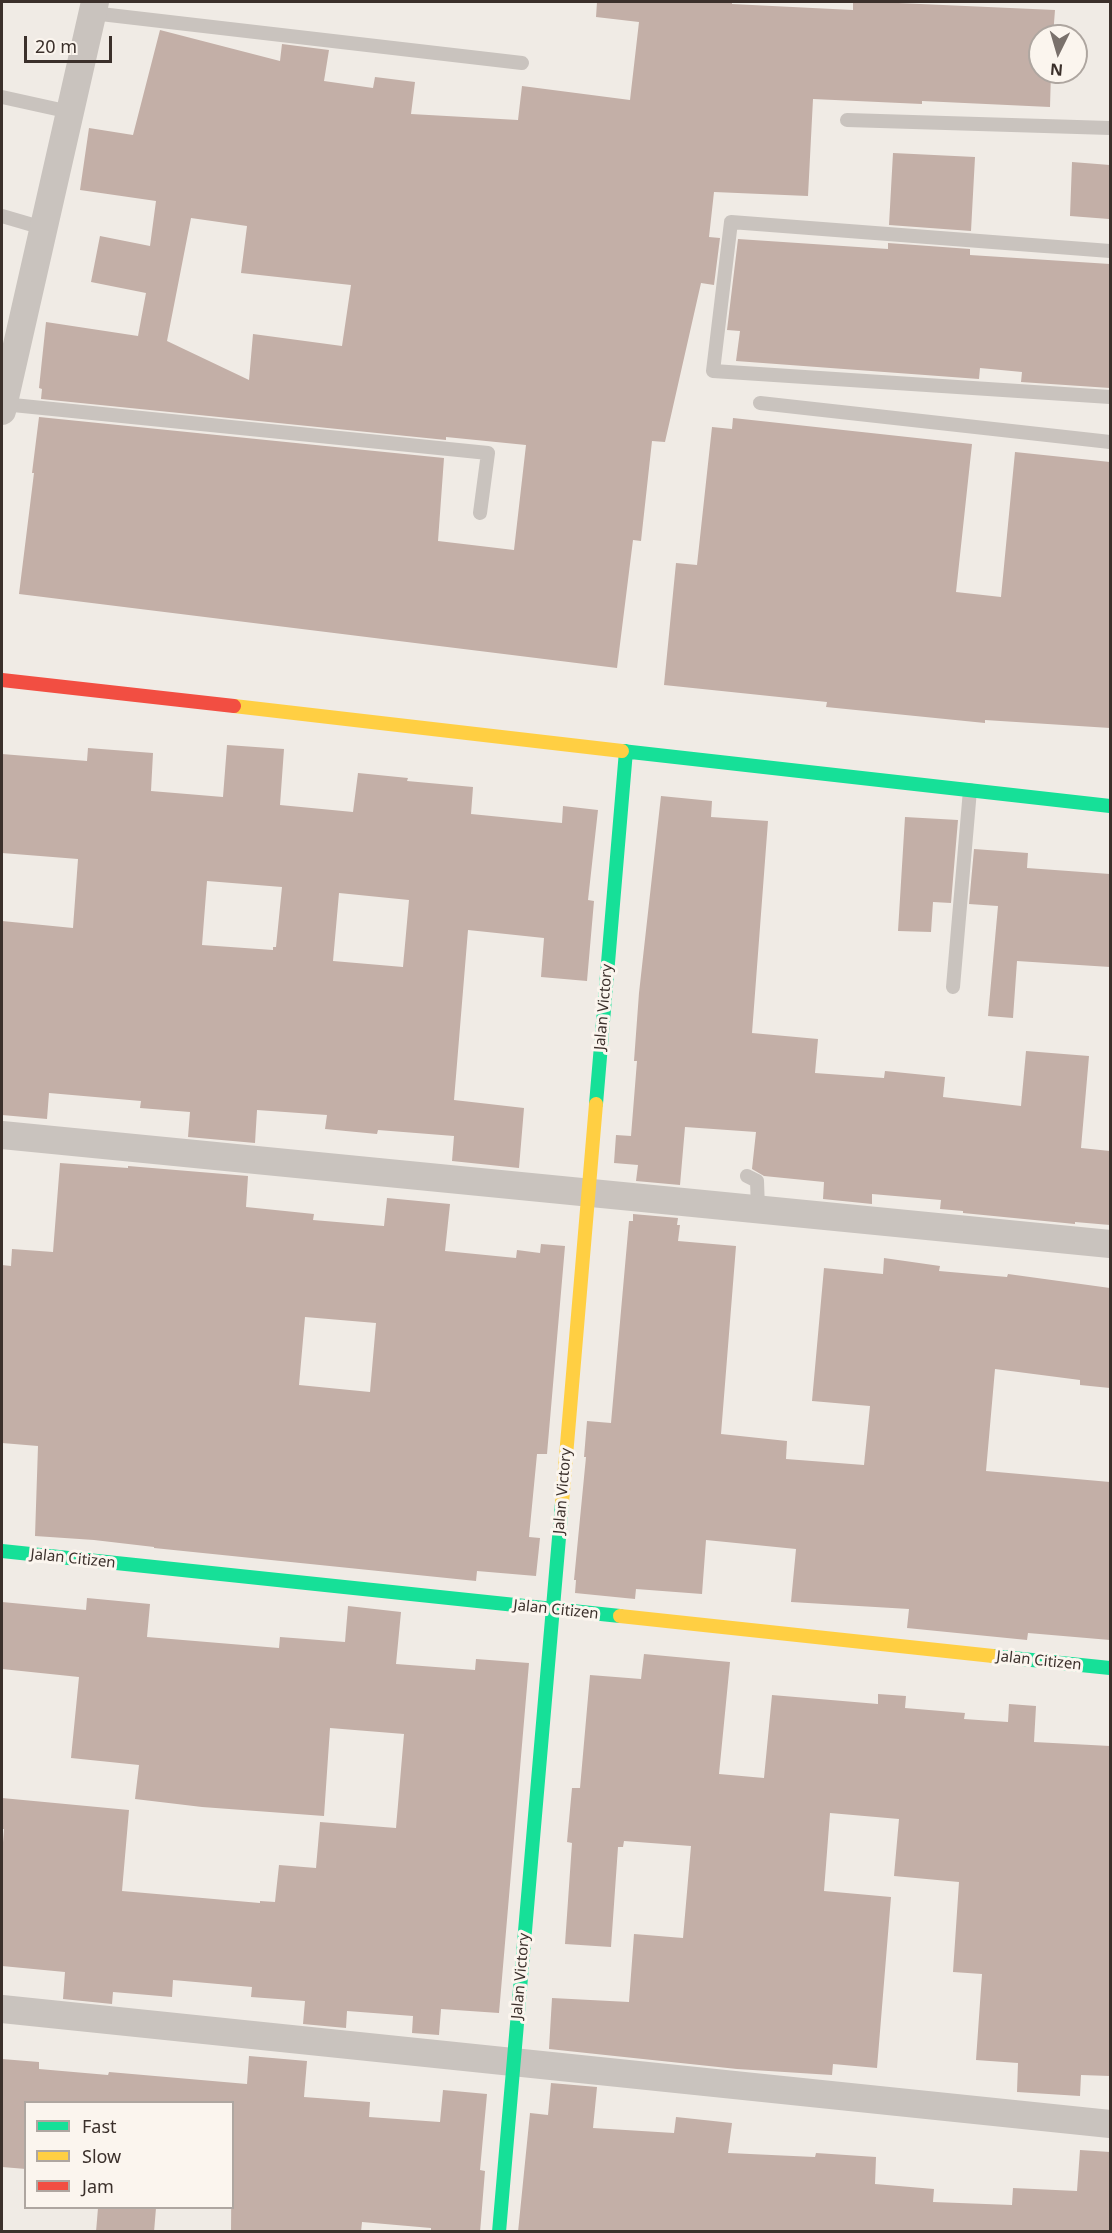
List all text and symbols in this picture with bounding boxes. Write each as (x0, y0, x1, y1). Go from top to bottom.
scale bar (27, 24, 116, 62)
north arrow (1028, 24, 1088, 84)
text: 20 m (35, 34, 77, 58)
text: N (1049, 58, 1064, 81)
street label: Jalan Victory (591, 963, 617, 1051)
street label: Jalan Victory (550, 1447, 576, 1535)
street label: Jalan Citizen (30, 1546, 116, 1572)
street label: Jalan Citizen (513, 1597, 599, 1623)
street label: Jalan Citizen (996, 1648, 1082, 1674)
street label: Jalan Victory (508, 1932, 534, 2020)
legend (24, 2101, 234, 2209)
text: Fast (82, 2114, 117, 2138)
text: Slow (82, 2144, 121, 2168)
text: Jam (82, 2174, 114, 2198)

